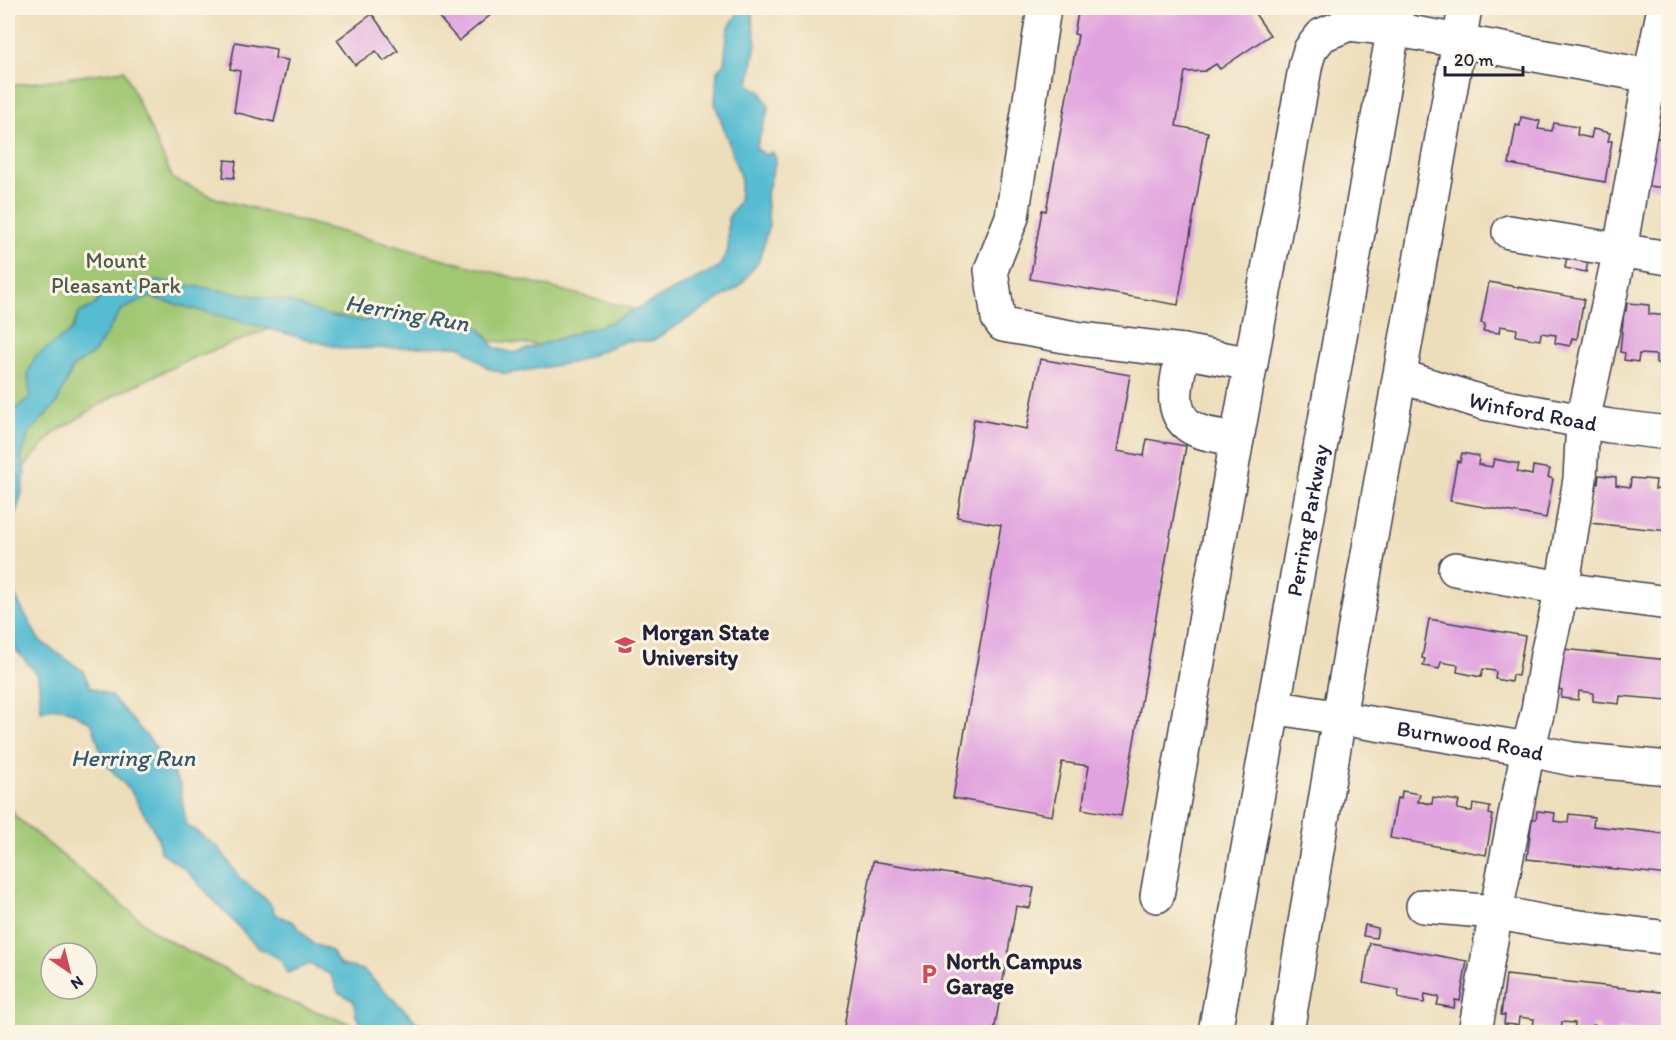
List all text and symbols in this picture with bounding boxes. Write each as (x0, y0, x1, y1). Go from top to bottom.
scale bar (1445, 39, 1523, 77)
text: 20 m (1454, 49, 1494, 71)
park label: Mount Pleasant Park (51, 247, 182, 299)
water label: Herring Run (343, 287, 471, 338)
street label: Winford Road (1465, 386, 1599, 437)
street label: Perring Parkway (1281, 441, 1335, 599)
place label: Morgan State University (642, 619, 770, 671)
school or university icon: Morgan State University (613, 633, 637, 657)
street label: Burnwood Road (1395, 715, 1546, 767)
water label: Herring Run (71, 743, 196, 772)
north arrow (39, 941, 99, 1001)
place label: North Campus Garage (946, 948, 1082, 1000)
parking icon: North Campus Garage (917, 962, 941, 986)
text: N (67, 972, 87, 994)

